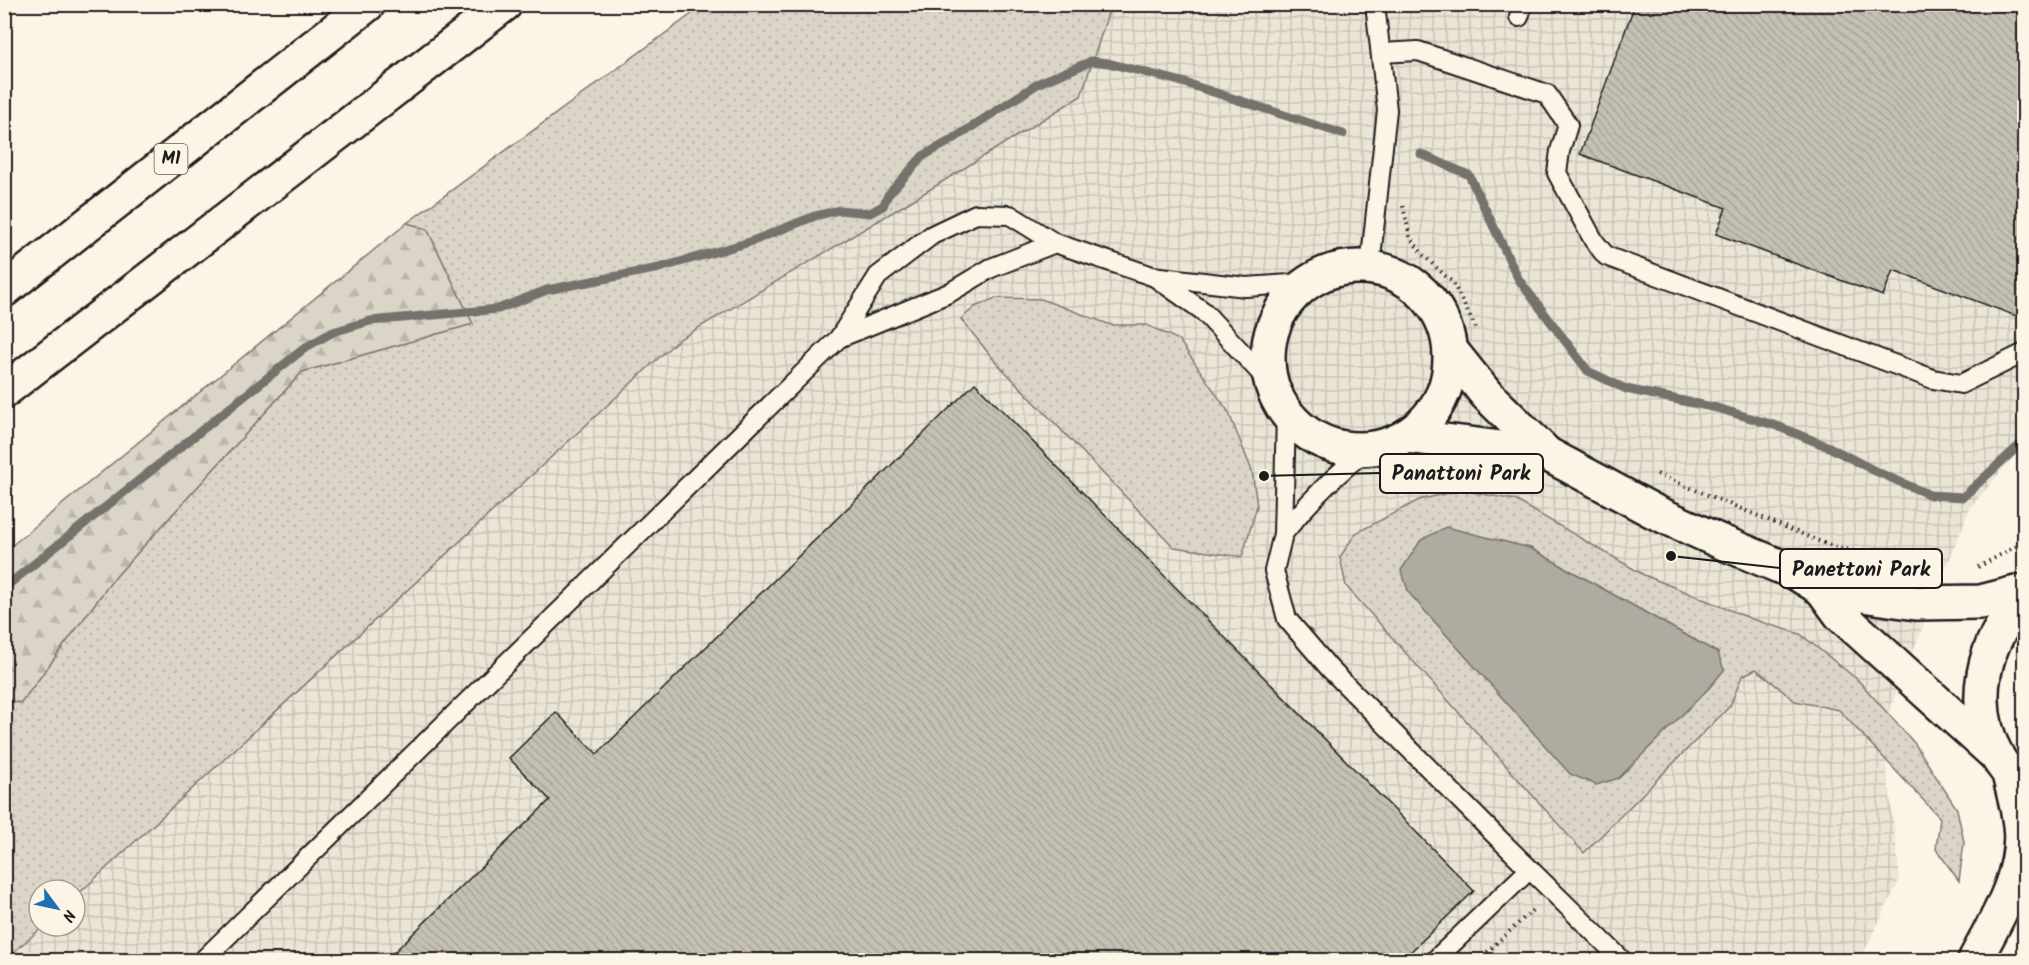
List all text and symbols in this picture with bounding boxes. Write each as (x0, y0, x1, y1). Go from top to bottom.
road number: M1 (154, 144, 188, 174)
callout: Panattoni Park (1380, 454, 1543, 493)
text: Panattoni Park (1392, 458, 1531, 491)
callout: Panettoni Park (1780, 549, 1942, 588)
text: Panettoni Park (1792, 554, 1931, 587)
north arrow (27, 878, 87, 938)
text: N (55, 904, 82, 926)

